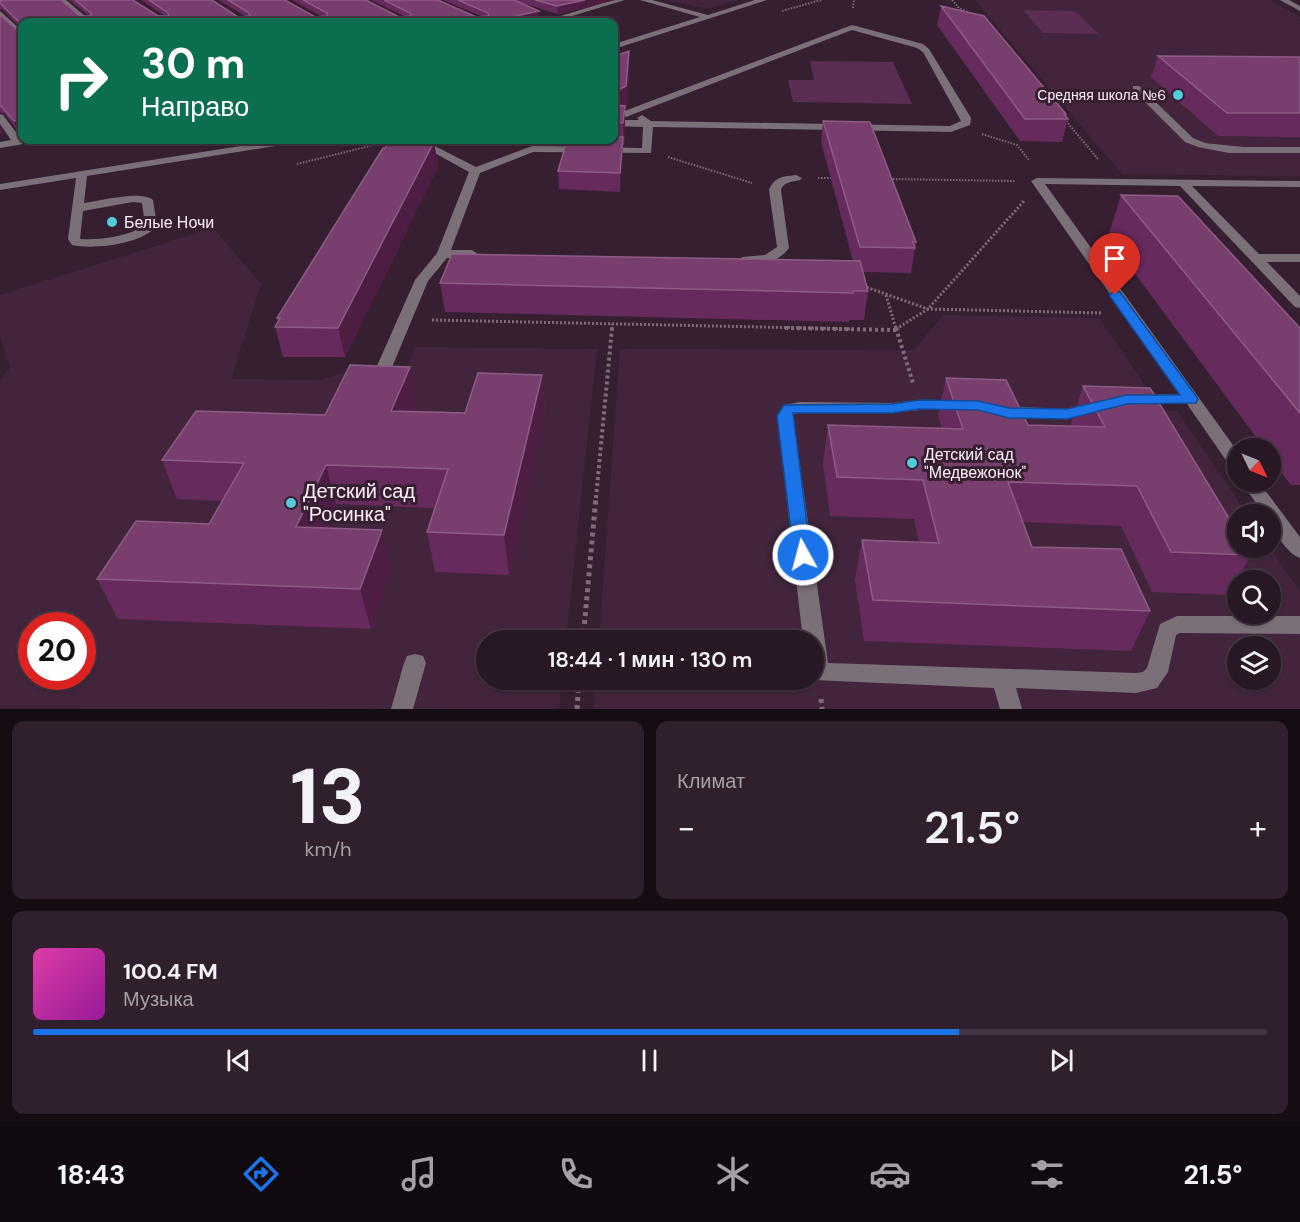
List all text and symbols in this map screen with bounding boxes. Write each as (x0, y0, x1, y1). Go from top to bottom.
text: 30 m (141, 36, 245, 91)
icon: right (42, 42, 120, 120)
place label: Средняя школа №6 (1037, 86, 1166, 104)
marker: Средняя школа №6 (1171, 88, 1185, 102)
text: Направо (141, 89, 249, 124)
place label: Белые Ночи (124, 212, 214, 233)
marker: Белые Ночи (105, 215, 119, 229)
pin (1089, 233, 1140, 295)
icon: arrive (1098, 242, 1131, 275)
north arrow (1227, 438, 1281, 492)
map controls (1227, 438, 1281, 690)
place label: Детский сад "Медвежонок" (924, 444, 1026, 483)
marker: Детский сад "Медвежонок" (905, 456, 919, 470)
place label: Детский сад "Росинка" (303, 478, 415, 527)
marker: Детский сад "Росинка" (284, 496, 298, 510)
button: sound (1227, 504, 1281, 558)
position arrow (771, 523, 835, 587)
button: search (1227, 570, 1281, 624)
speed limit sign: 20 (18, 612, 96, 690)
button: layers (1227, 636, 1281, 690)
text: 18:44 · 1 мин · 130 m (548, 645, 752, 674)
text: 13 (290, 746, 366, 847)
text: Климат (677, 768, 745, 794)
text: 21.5° (924, 798, 1020, 857)
text: − (677, 806, 695, 849)
text: + (1249, 806, 1267, 849)
text: km/h (304, 836, 352, 862)
text: 100.4 FM (123, 957, 218, 986)
text: Музыка (123, 986, 194, 1012)
icon: previous (222, 1044, 255, 1077)
icon: pause (633, 1044, 666, 1077)
icon: next (1045, 1044, 1078, 1077)
icon: directions (240, 1153, 282, 1195)
icon: music (398, 1153, 440, 1195)
icon: phone (555, 1153, 597, 1195)
icon: climate (712, 1153, 754, 1195)
icon: car (869, 1153, 911, 1195)
icon: filters (1026, 1153, 1068, 1195)
text: 18:43 (58, 1157, 125, 1192)
text: 21.5° (1184, 1157, 1242, 1192)

